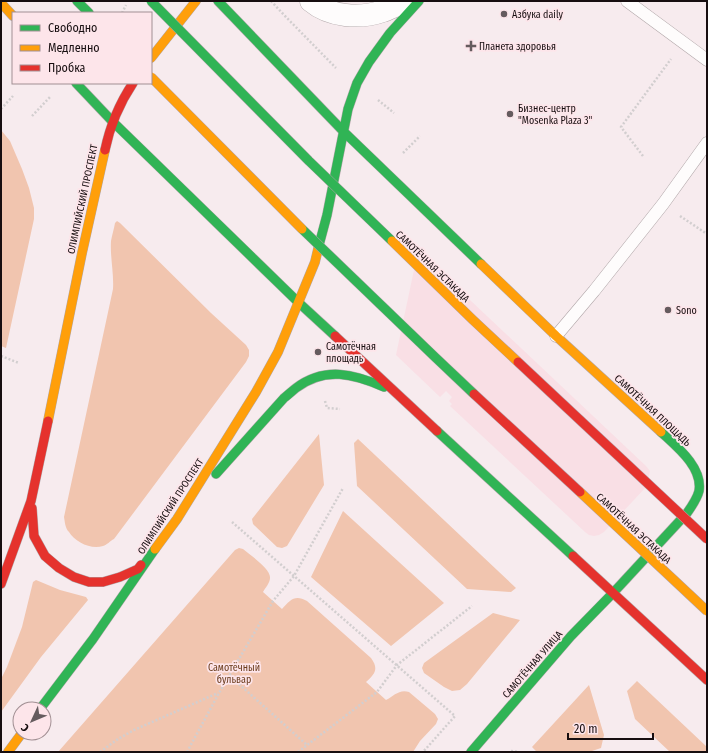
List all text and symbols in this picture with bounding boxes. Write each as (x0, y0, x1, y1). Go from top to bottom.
marker: Азбука daily (499, 9, 509, 19)
place label: Азбука daily (512, 9, 563, 21)
legend (12, 12, 152, 84)
text: Свободно (48, 21, 97, 35)
text: Медленно (48, 41, 100, 55)
marker: Планета здоровья (466, 41, 476, 51)
place label: Планета здоровья (479, 41, 556, 53)
text: Пробка (48, 61, 86, 75)
place label: Бизнес-центр "Mosenka Plaza 3" (518, 103, 593, 127)
marker: Бизнес-центр "Mosenka Plaza 3" (505, 109, 515, 119)
street label: ОЛИМПИЙСКИЙ ПРОСПЕКТ (65, 143, 101, 255)
street label: САМОТЁЧНАЯ ЭСТАКАДА (393, 228, 473, 306)
marker: Sono (663, 305, 673, 315)
place label: Sono (676, 305, 697, 317)
place label: Самотёчная площадь (326, 341, 376, 365)
marker: Самотёчная площадь (313, 347, 323, 357)
street label: САМОТЁЧНАЯ ПЛОЩАДЬ (612, 372, 694, 449)
street label: ОЛИМПИЙСКИЙ ПРОСПЕКТ (135, 456, 206, 557)
street label: САМОТЁЧНАЯ ЭСТАКАДА (593, 490, 674, 567)
street label: САМОТЁЧНАЯ УЛИЦА (500, 627, 566, 701)
park label: Самотёчный бульвар (208, 662, 260, 686)
north arrow (12, 701, 52, 741)
scale bar (568, 715, 653, 741)
text: С (18, 721, 32, 734)
text: 20 m (574, 722, 598, 736)

